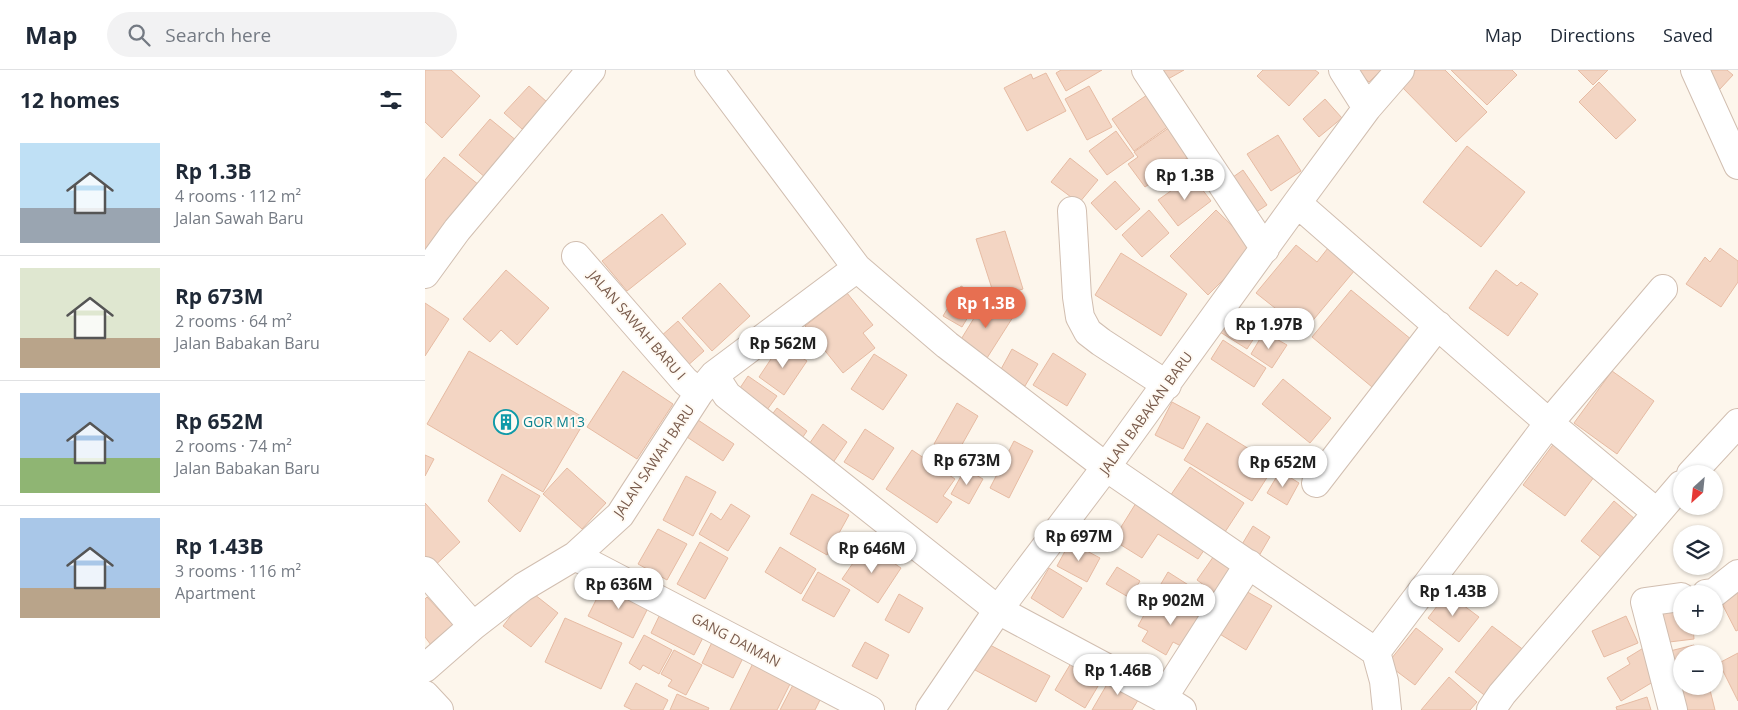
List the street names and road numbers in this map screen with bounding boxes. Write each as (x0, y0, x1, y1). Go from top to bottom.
street label: JALAN SAWAH BARU I (583, 264, 690, 384)
street label: JALAN BABAKAN BARU (1094, 348, 1197, 479)
street label: JALAN SAWAH BARU (608, 401, 698, 522)
street label: GANG DAIMAN (688, 608, 784, 671)

